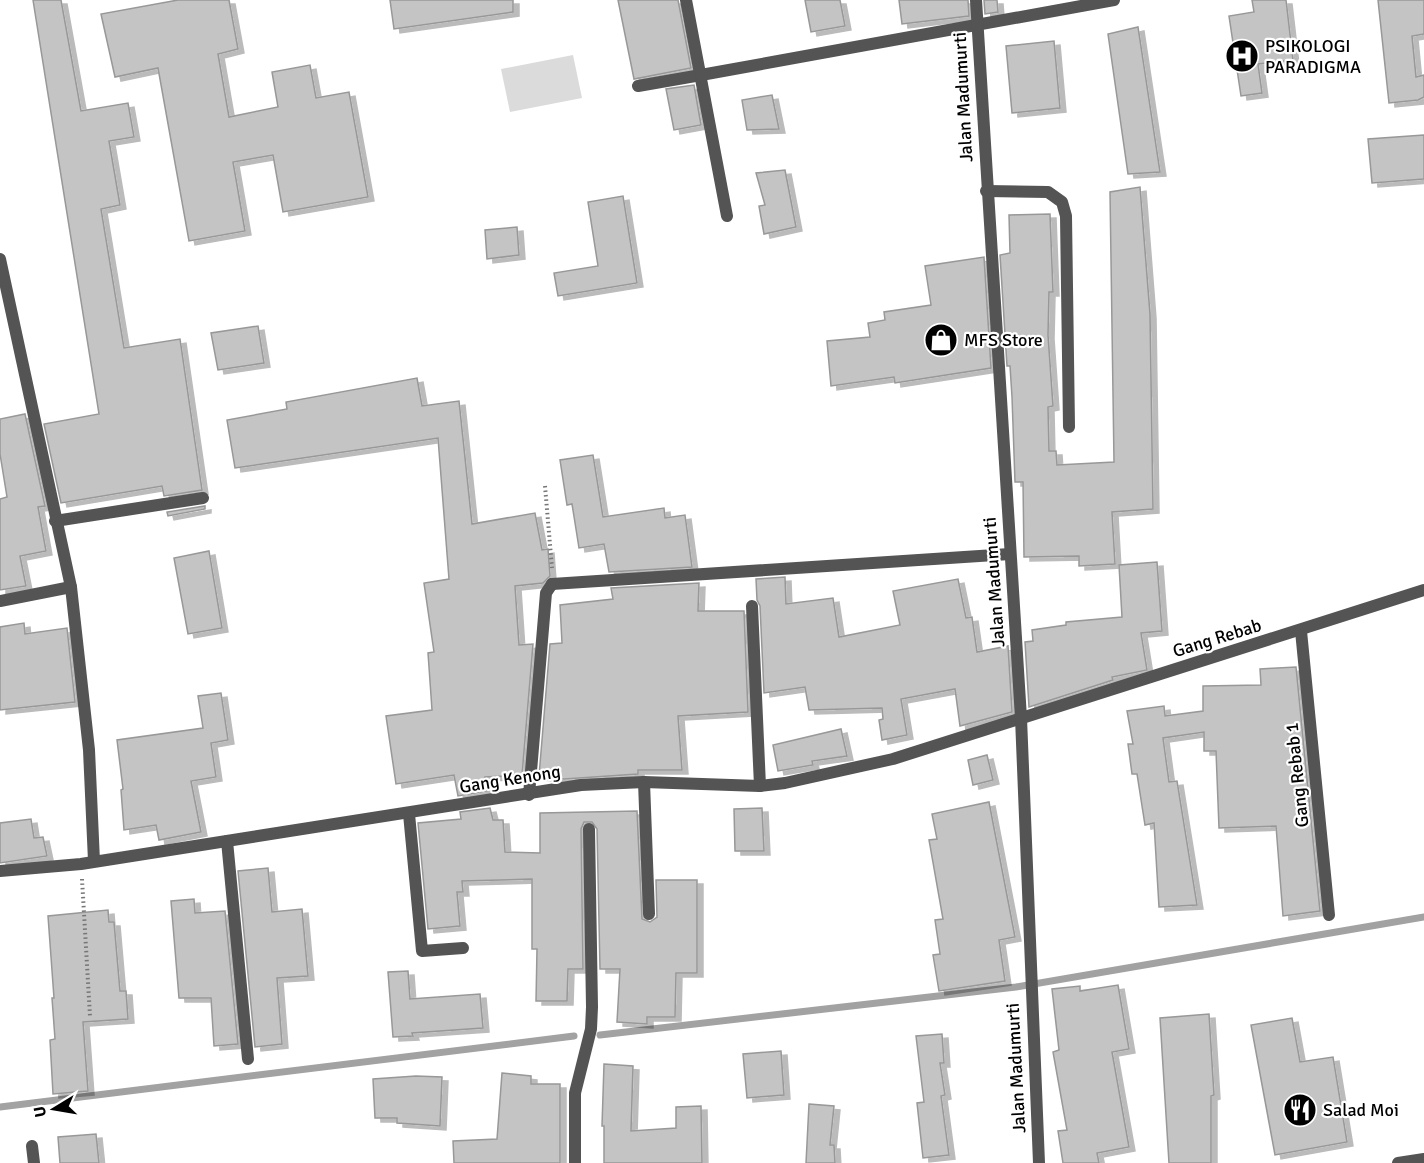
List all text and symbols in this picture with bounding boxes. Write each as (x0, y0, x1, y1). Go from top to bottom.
street label: Jalan Madumurti (949, 31, 977, 163)
place label: PSIKOLOGI PARADIGMA (1265, 35, 1361, 78)
hospital icon: PSIKOLOGI PARADIGMA (1224, 38, 1260, 74)
shop icon: MFS Store (923, 322, 959, 358)
place label: MFS Store (964, 329, 1043, 351)
street label: Jalan Madumurti (978, 516, 1010, 648)
street label: Gang Rebab (1170, 614, 1264, 662)
street label: Gang Rebab 1 (1281, 721, 1313, 829)
street label: Gang Kenong (458, 760, 562, 798)
street label: Jalan Madumurti (1002, 1002, 1030, 1134)
north arrow (24, 1079, 84, 1139)
restaurant icon: Salad Moi (1282, 1092, 1318, 1128)
place label: Salad Moi (1323, 1099, 1399, 1121)
text: U (29, 1104, 51, 1119)

